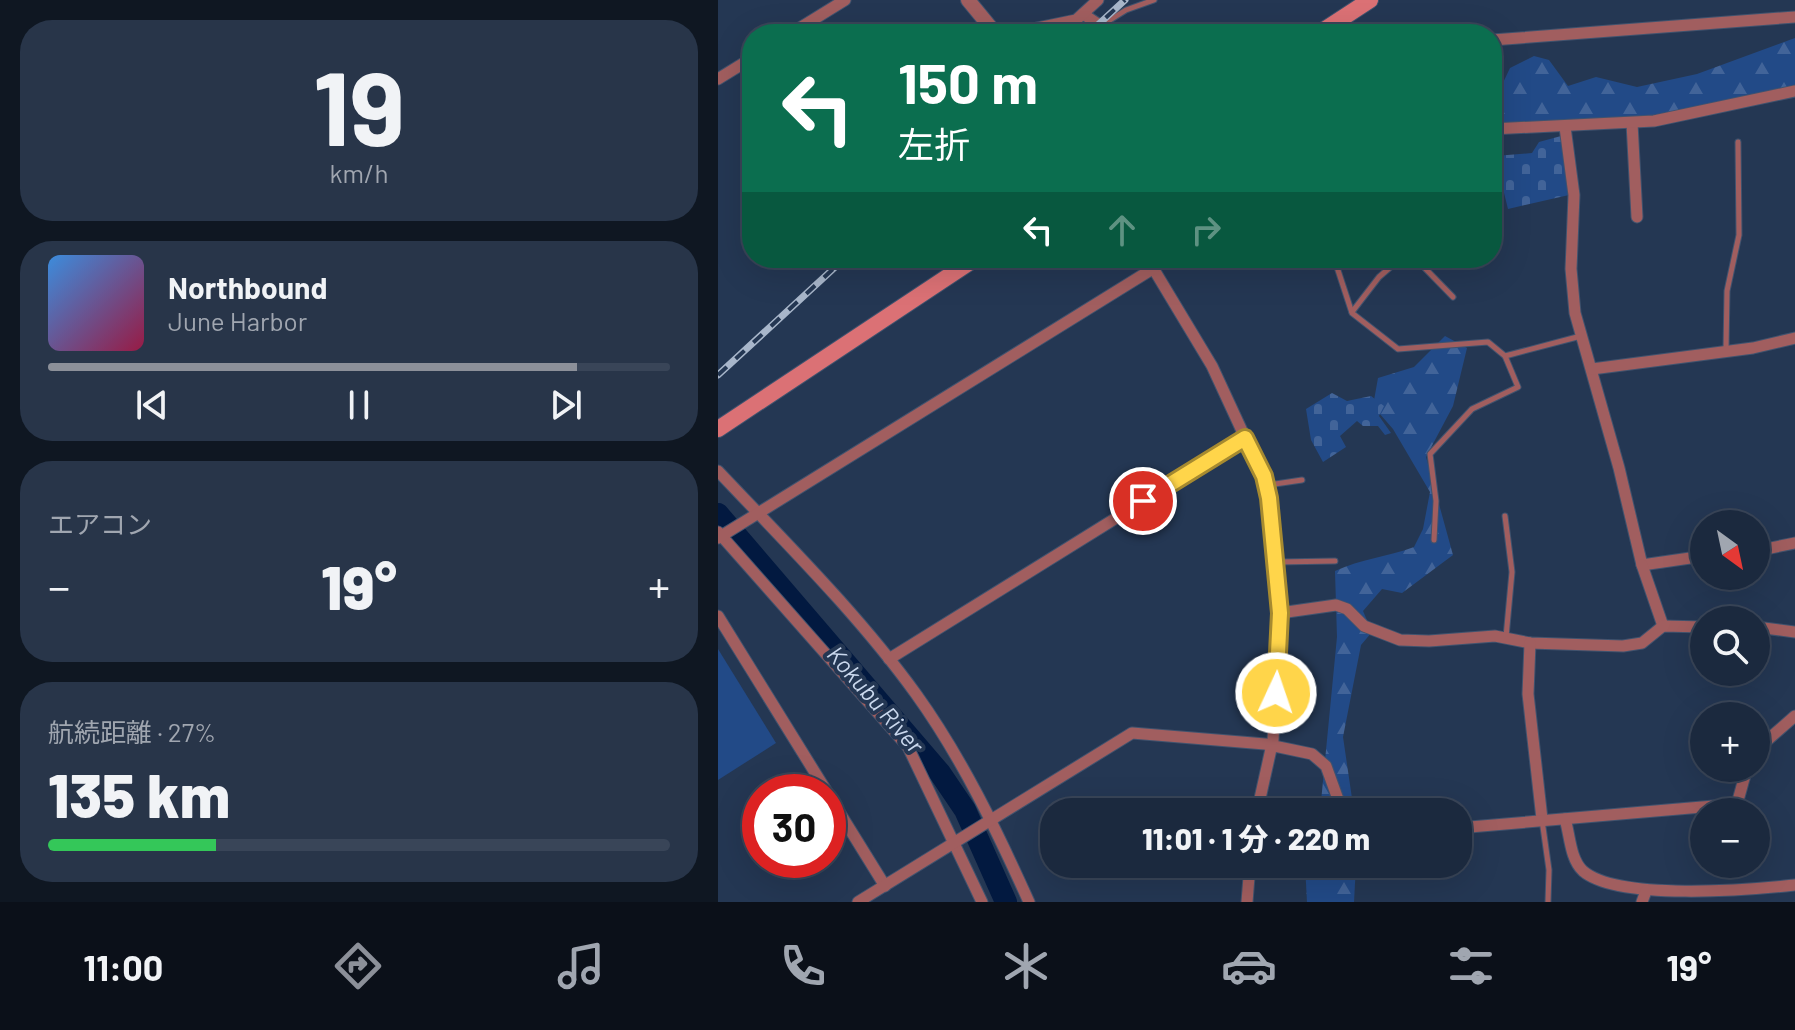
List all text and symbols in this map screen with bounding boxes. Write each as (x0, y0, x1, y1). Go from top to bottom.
text: 19 (313, 42, 405, 167)
text: 150 m (898, 48, 1038, 115)
icon: left (766, 56, 870, 160)
text: 左折 (898, 122, 970, 165)
text: km/h (330, 157, 388, 188)
icon: left (1016, 208, 1060, 252)
icon: ahead (1100, 208, 1144, 252)
icon: right (1184, 208, 1228, 252)
text: Northbound (168, 269, 327, 305)
text: June Harbor (168, 305, 307, 336)
icon: previous (130, 383, 174, 427)
icon: pause (337, 383, 381, 427)
icon: next (544, 383, 588, 427)
pin (1109, 467, 1177, 535)
icon: arrive (1121, 479, 1165, 523)
text: エアコン (48, 508, 152, 539)
north arrow (1690, 510, 1770, 590)
map controls (1690, 510, 1770, 878)
text: 19° (321, 550, 397, 622)
text: − (48, 559, 70, 612)
text: + (648, 559, 670, 612)
button: search (1690, 606, 1770, 686)
water label: Kokubu River (822, 640, 931, 760)
position arrow (1234, 651, 1318, 735)
button: + (1690, 702, 1770, 782)
text: 航続距離 · 27% (48, 716, 216, 747)
text: 135 km (48, 758, 230, 830)
speed limit sign: 30 (742, 774, 846, 878)
button: − (1690, 798, 1770, 878)
text: 11:01 · 1 分 · 220 m (1142, 820, 1370, 856)
icon: directions (330, 938, 386, 994)
icon: music (553, 938, 609, 994)
icon: phone (775, 938, 831, 994)
icon: climate (998, 938, 1054, 994)
icon: car (1221, 938, 1277, 994)
icon: filters (1443, 938, 1499, 994)
text: 11:00 (83, 945, 163, 988)
text: 19° (1666, 945, 1712, 988)

